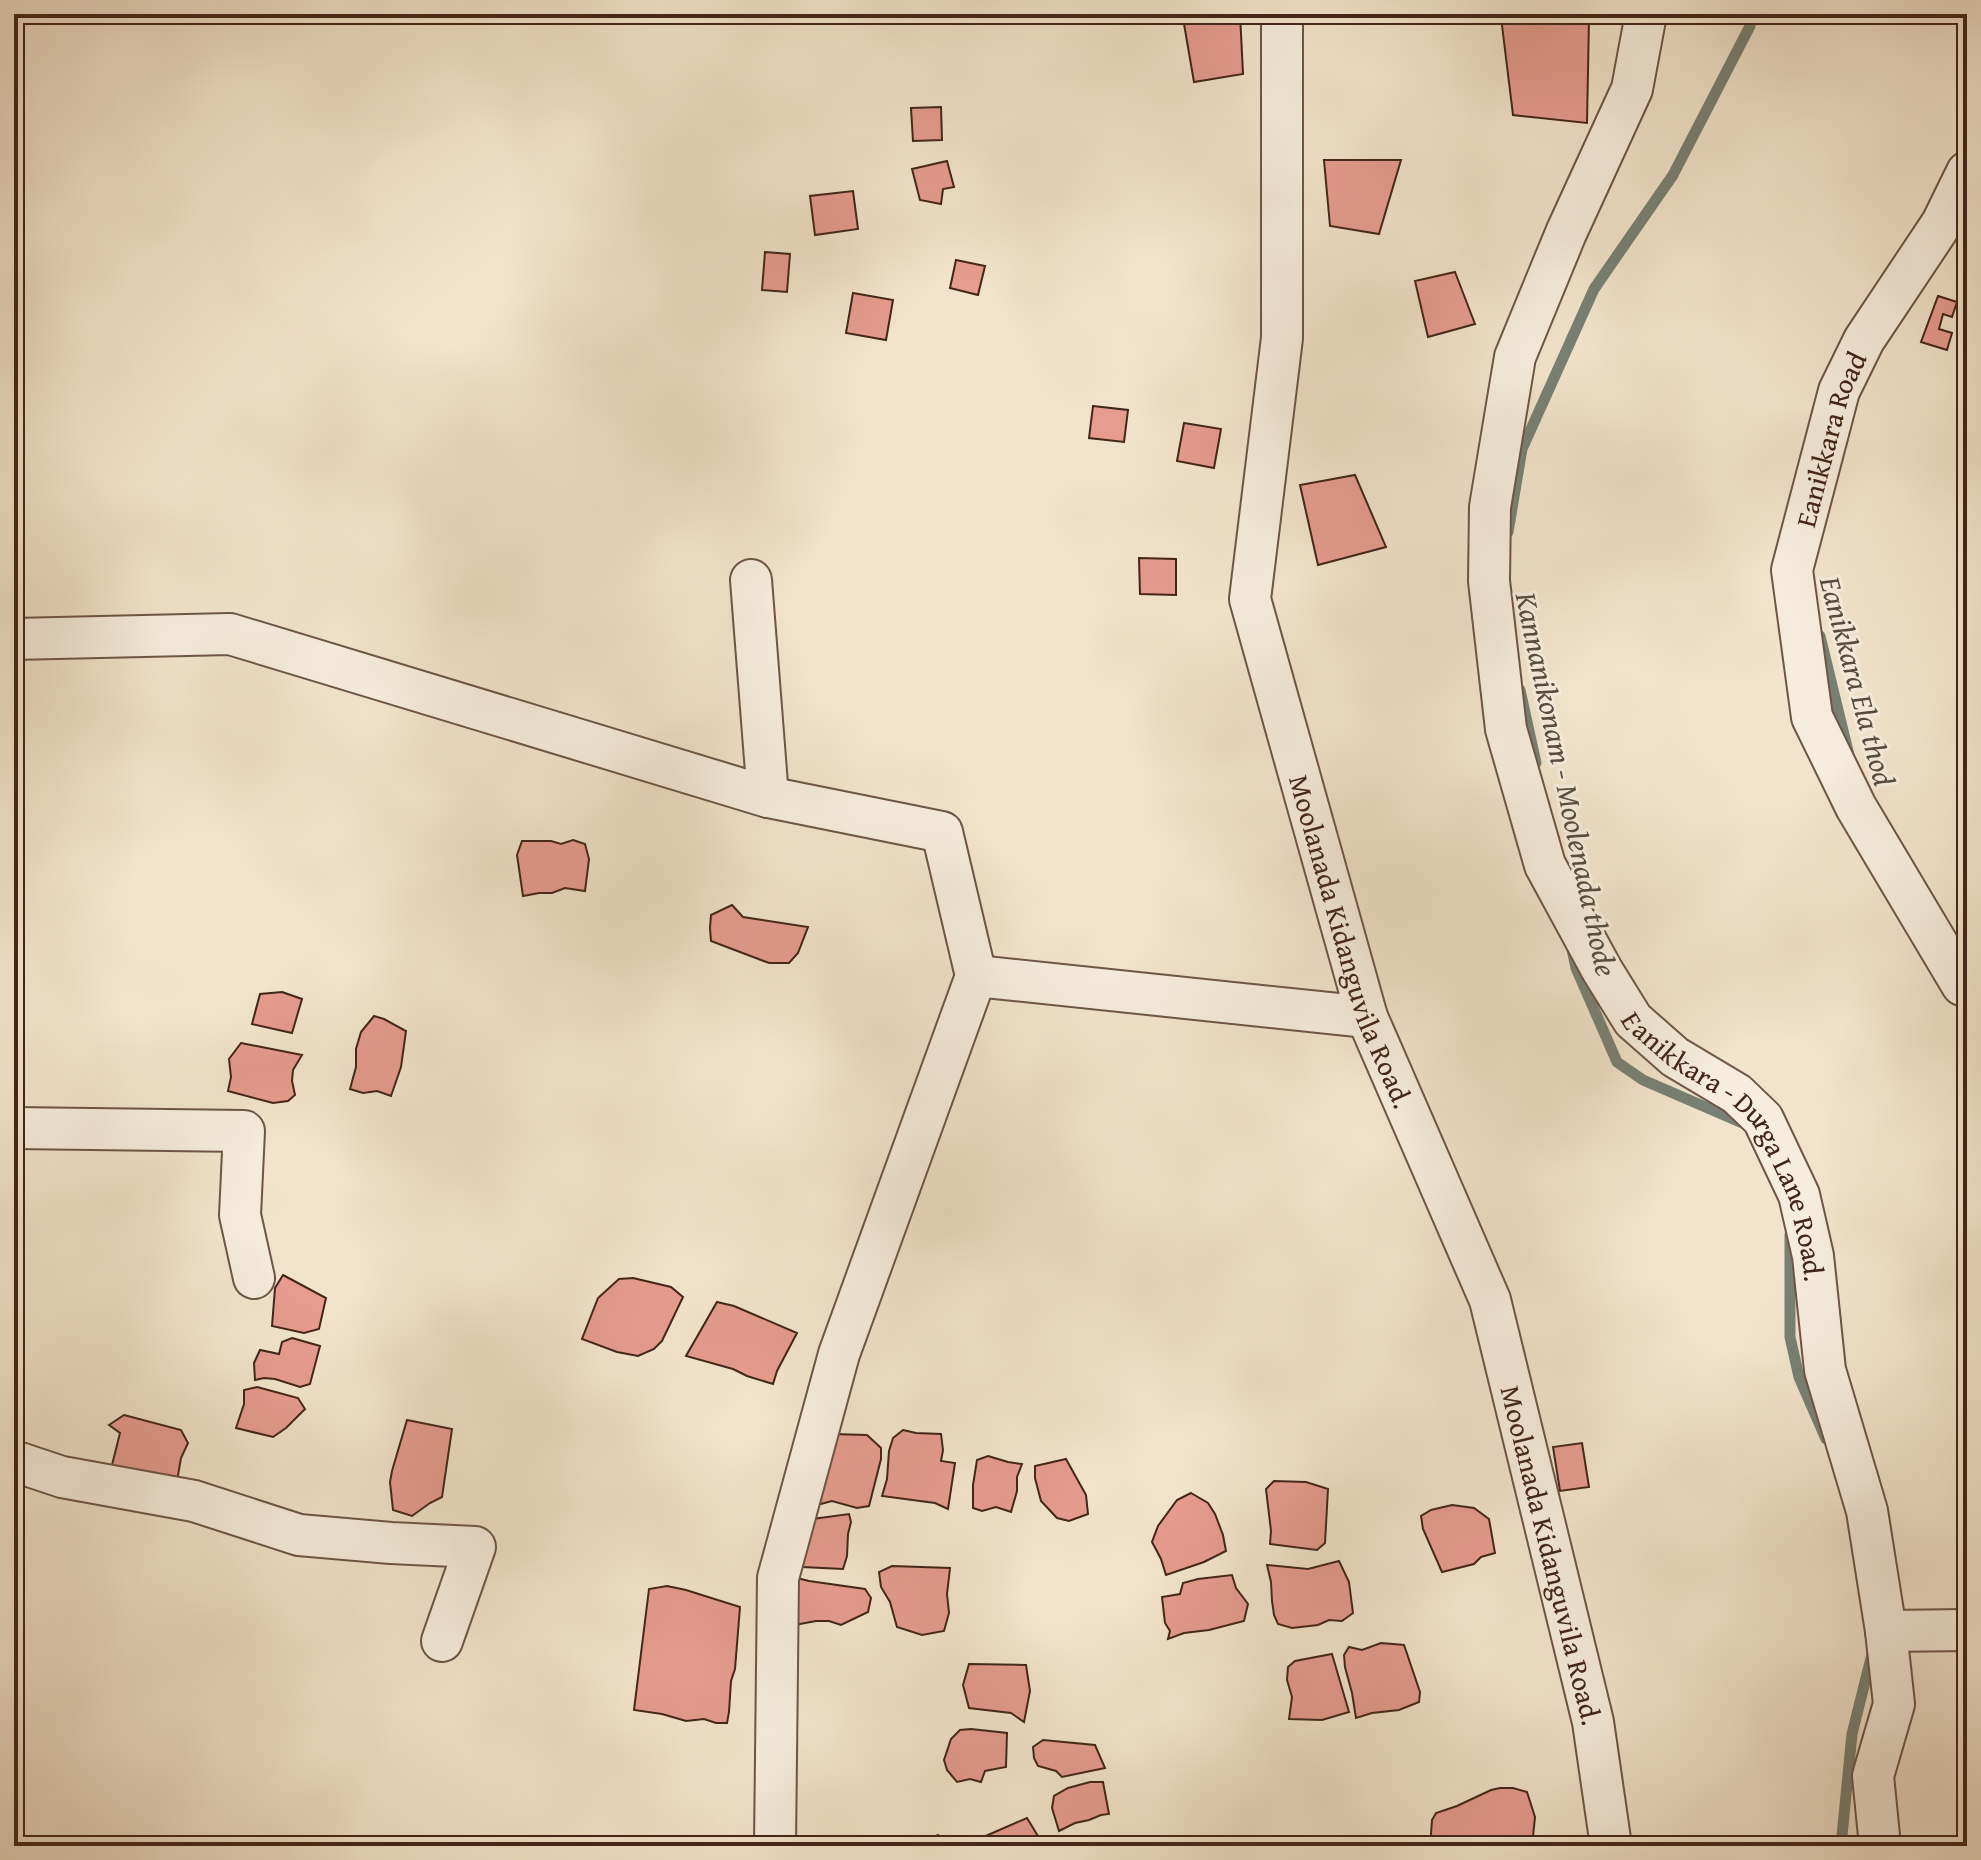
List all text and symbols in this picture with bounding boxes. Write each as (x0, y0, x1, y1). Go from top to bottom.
street label: Eanikkara Road (1784, 344, 1876, 531)
water label: Eanikkara Ela thod (1809, 570, 1907, 791)
water label: Kannanikonam - Moolenada thode (1505, 587, 1629, 980)
street label: Moolanada Kidanguvila Road. (1280, 770, 1424, 1114)
street label: Eanikkara - Durga Lane Road. (1612, 1003, 1836, 1283)
street label: Moolanada Kidanguvila Road. (1491, 1381, 1613, 1729)

